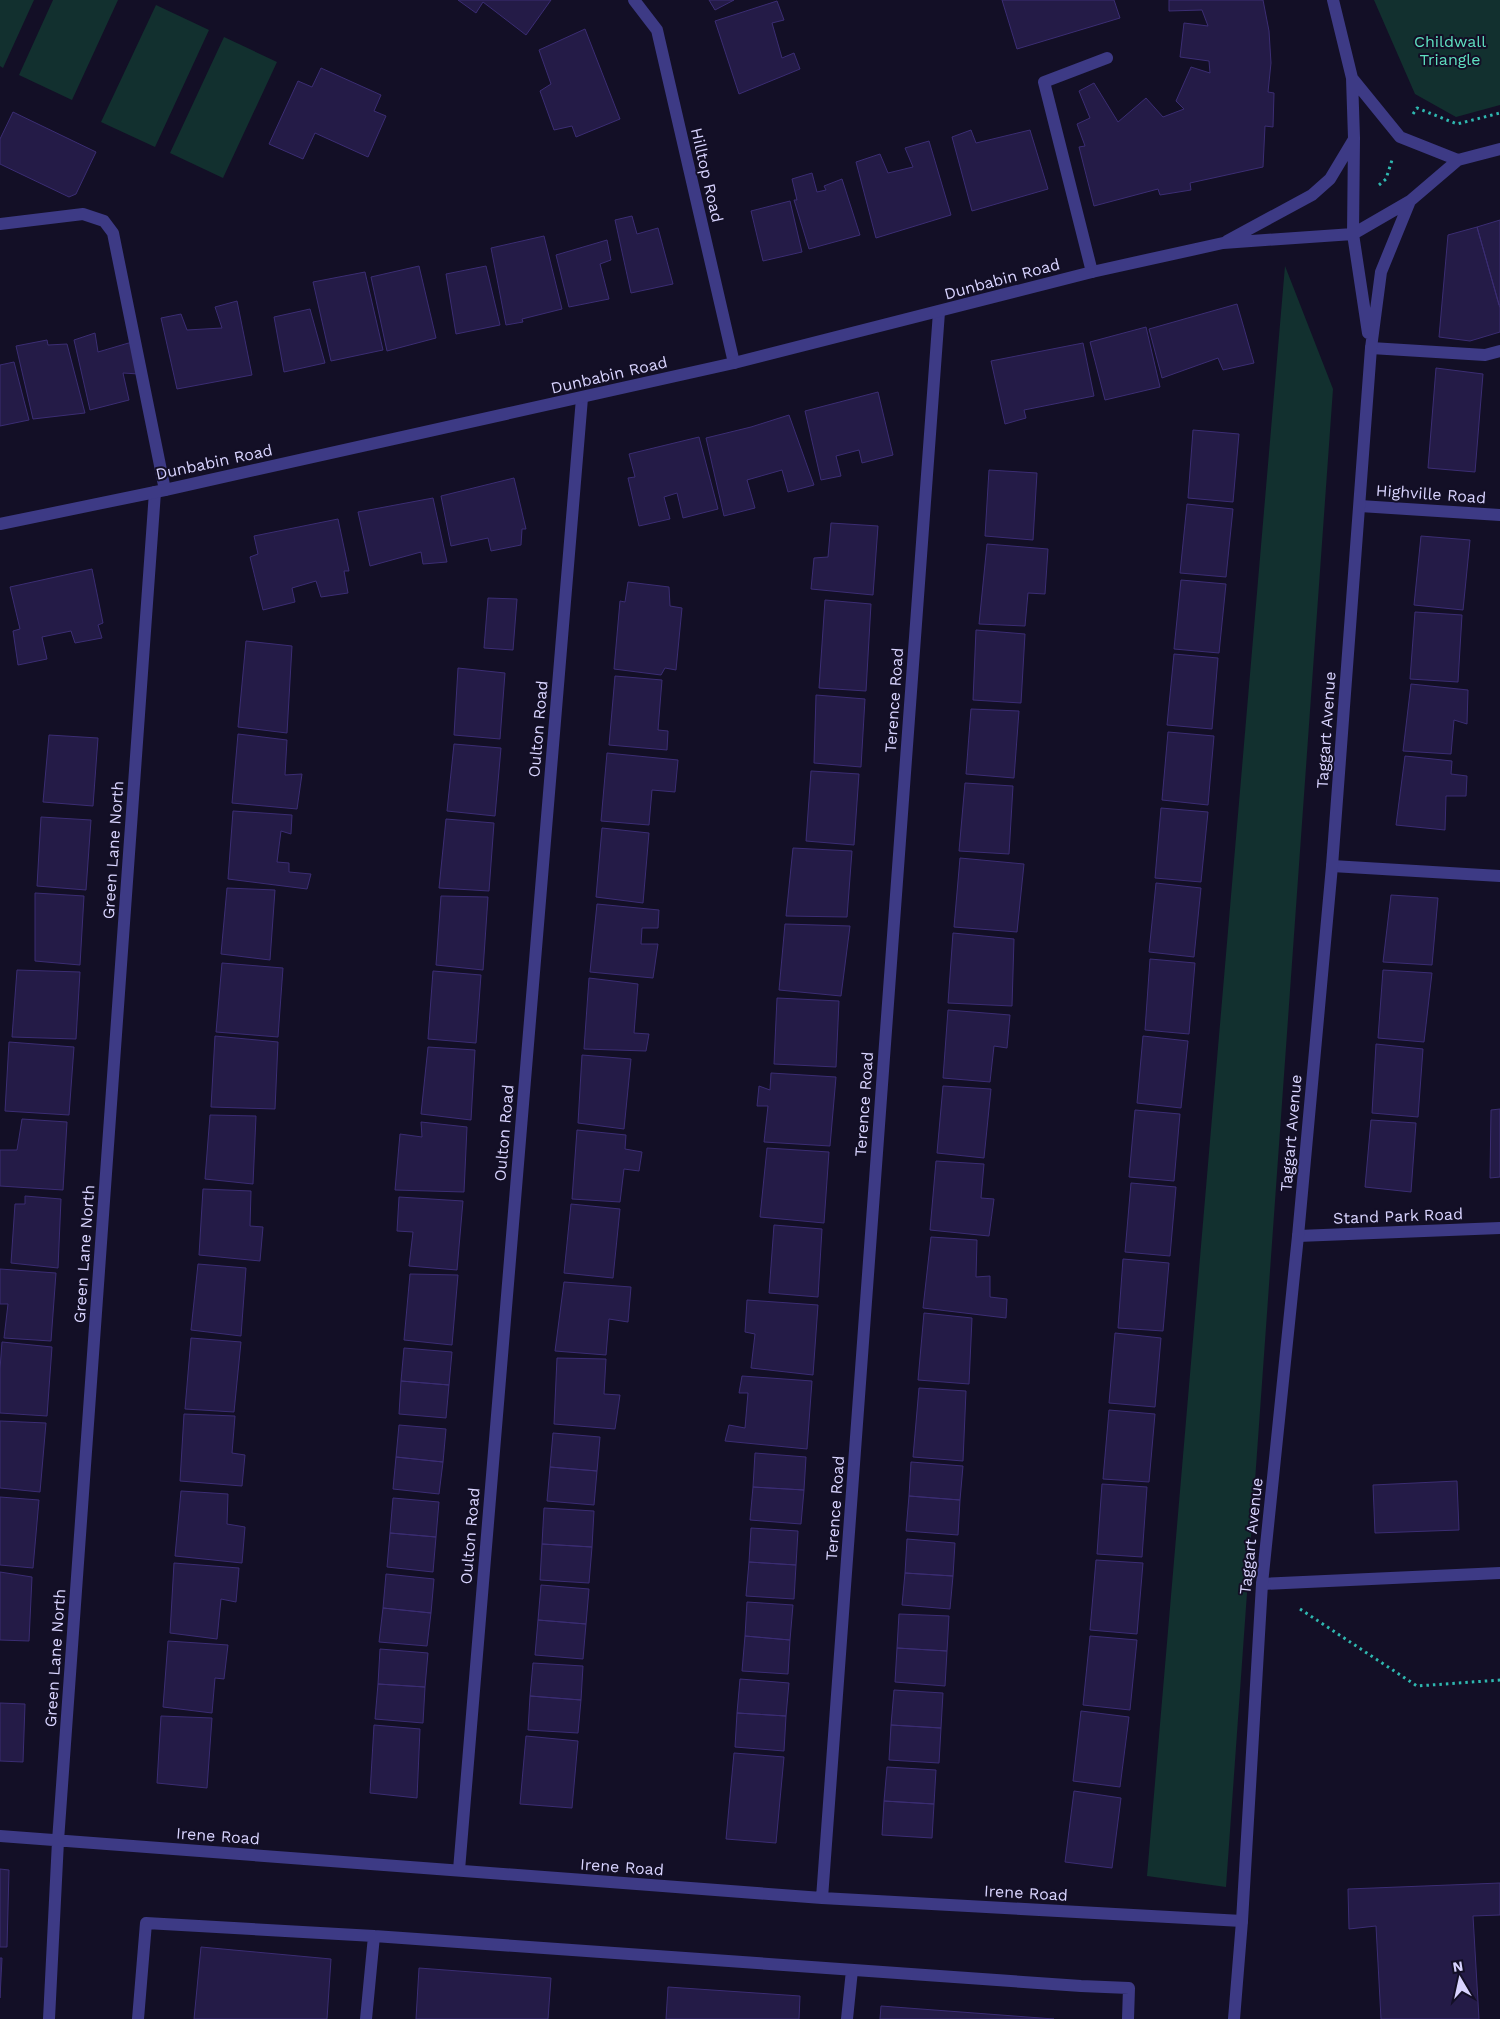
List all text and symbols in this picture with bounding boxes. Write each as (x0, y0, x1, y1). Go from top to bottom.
park label: Childwall Triangle (1414, 32, 1486, 69)
street label: Hilltop Road (687, 126, 727, 224)
street label: Dunbabin Road (942, 254, 1062, 304)
street label: Dunbabin Road (549, 352, 669, 398)
street label: Dunbabin Road (154, 440, 274, 484)
street label: Highville Road (1375, 481, 1487, 507)
street label: Terence Road (881, 647, 907, 753)
street label: Taggart Avenue (1312, 671, 1340, 789)
street label: Oulton Road (524, 680, 552, 778)
street label: Green Lane North (99, 780, 127, 920)
street label: Terence Road (851, 1051, 877, 1157)
street label: Taggart Avenue (1276, 1074, 1306, 1192)
street label: Oulton Road (490, 1084, 518, 1182)
street label: Green Lane North (70, 1184, 98, 1324)
street label: Stand Park Road (1333, 1204, 1463, 1228)
street label: Terence Road (822, 1455, 848, 1561)
street label: Taggart Avenue (1235, 1477, 1267, 1595)
street label: Oulton Road (456, 1487, 484, 1585)
street label: Green Lane North (41, 1588, 69, 1728)
street label: Irene Road (176, 1824, 260, 1848)
street label: Irene Road (580, 1855, 664, 1879)
street label: Irene Road (984, 1881, 1068, 1905)
north arrow (1435, 1954, 1485, 2004)
text: N (1452, 1957, 1464, 1975)

